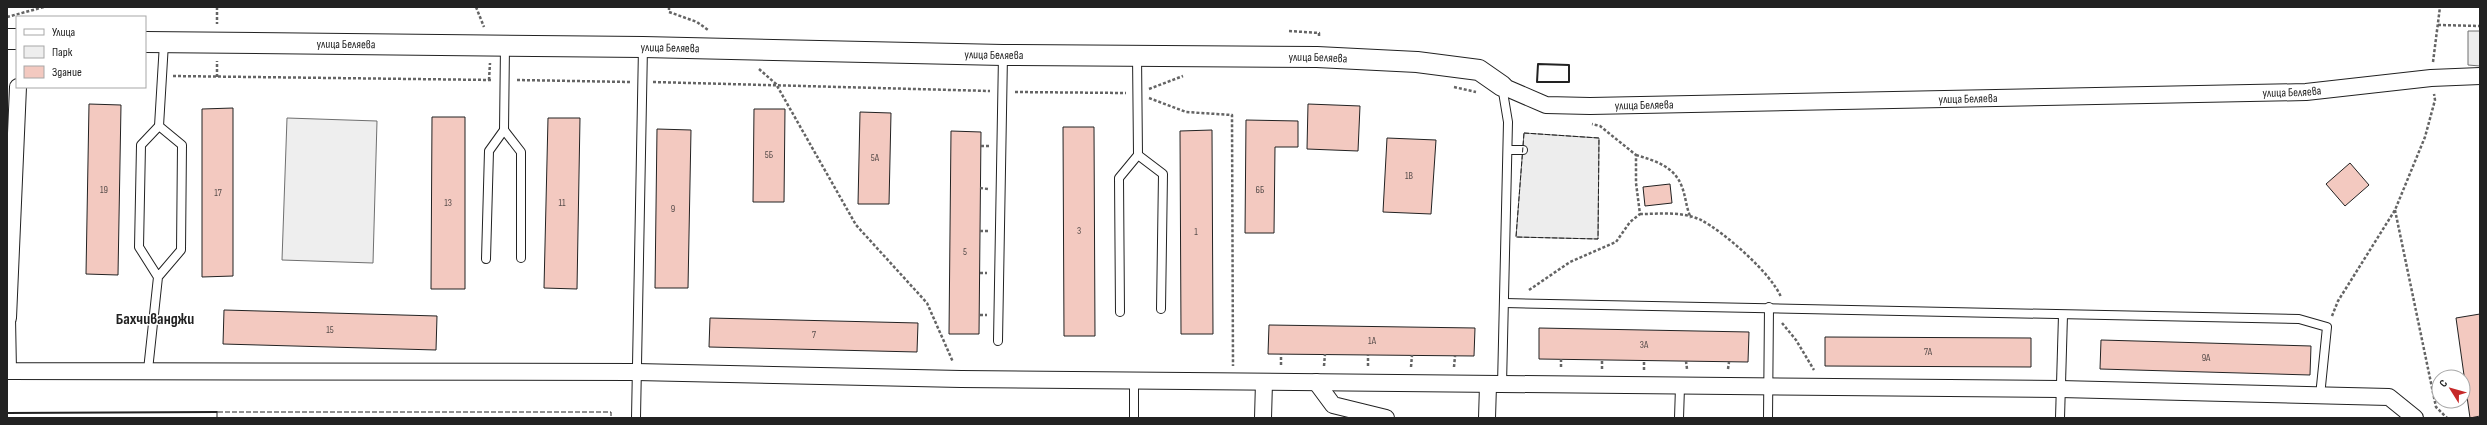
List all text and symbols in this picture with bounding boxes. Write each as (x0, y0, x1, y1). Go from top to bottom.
legend (16, 16, 146, 88)
text: Улица (52, 25, 76, 40)
street label: улица Беляева (316, 36, 376, 52)
street label: улица Беляева (640, 39, 700, 56)
text: Парк (52, 45, 73, 60)
street label: улица Беляева (964, 47, 1024, 63)
street label: улица Беляева (1288, 49, 1348, 66)
text: Здание (52, 65, 82, 80)
street label: улица Беляева (2262, 83, 2322, 100)
street label: улица Беляева (1938, 91, 1998, 107)
street label: улица Беляева (1614, 97, 1674, 113)
house number: 5Б (765, 149, 774, 161)
house number: 5А (871, 152, 880, 164)
house number: 1В (1405, 170, 1414, 182)
house number: 19 (100, 184, 108, 196)
house number: 6Б (1256, 184, 1265, 196)
house number: 17 (214, 187, 222, 199)
house number: 13 (444, 197, 452, 209)
house number: 11 (559, 197, 566, 209)
house number: 9 (671, 203, 675, 215)
house number: 3 (1077, 225, 1081, 237)
house number: 1 (1194, 226, 1198, 238)
house number: 5 (963, 246, 967, 258)
district label: Бахчиванджи (116, 310, 194, 329)
house number: 15 (326, 324, 334, 336)
house number: 7 (812, 329, 816, 341)
house number: 1А (1368, 335, 1377, 347)
house number: 3А (1640, 339, 1649, 351)
house number: 7А (1924, 346, 1933, 358)
house number: 9А (2202, 352, 2211, 364)
north arrow (2431, 369, 2471, 409)
text: С (2437, 377, 2451, 389)

